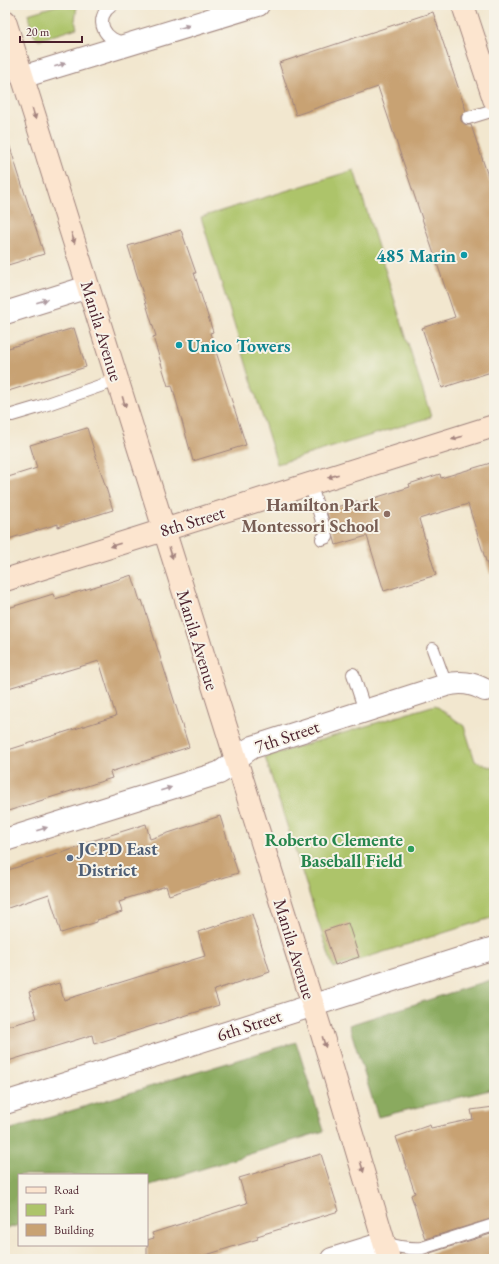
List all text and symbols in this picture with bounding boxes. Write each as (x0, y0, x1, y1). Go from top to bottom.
scale bar (20, 18, 82, 44)
text: 20 m (26, 24, 50, 40)
one-way arrow (178, 24, 190, 30)
one-way arrow (54, 62, 66, 68)
one-way arrow (31, 108, 37, 120)
one-way arrow (70, 232, 76, 244)
place label: 485 Marin (376, 244, 456, 267)
marker: 485 Marin (459, 250, 469, 260)
street label: Manila Avenue (76, 278, 128, 384)
one-way arrow (37, 298, 49, 304)
place label: Unico Towers (187, 334, 291, 357)
marker: Unico Towers (174, 340, 184, 350)
one-way arrow (121, 396, 127, 408)
one-way arrow (450, 435, 462, 441)
one-way arrow (326, 473, 338, 479)
place label: Hamilton Park Montessori School (241, 493, 380, 537)
street label: 8th Street (157, 500, 228, 542)
marker: Hamilton Park Montessori School (382, 509, 392, 519)
one-way arrow (109, 542, 121, 548)
one-way arrow (168, 547, 174, 559)
street label: Manila Avenue (172, 587, 224, 693)
street label: 7th Street (252, 714, 323, 758)
one-way arrow (160, 786, 172, 792)
one-way arrow (36, 825, 48, 831)
place label: Roberto Clemente Baseball Field (265, 828, 403, 872)
place label: JCPD East District (76, 837, 158, 881)
marker: Roberto Clemente Baseball Field (406, 844, 416, 854)
marker: JCPD East District (65, 853, 75, 863)
street label: Manila Avenue (269, 896, 321, 1002)
street label: 6th Street (214, 1004, 285, 1046)
one-way arrow (321, 1037, 327, 1049)
one-way arrow (359, 1161, 365, 1173)
legend (18, 1174, 148, 1246)
text: Road (54, 1182, 80, 1198)
text: Park (54, 1202, 75, 1218)
text: Building (54, 1222, 95, 1238)

